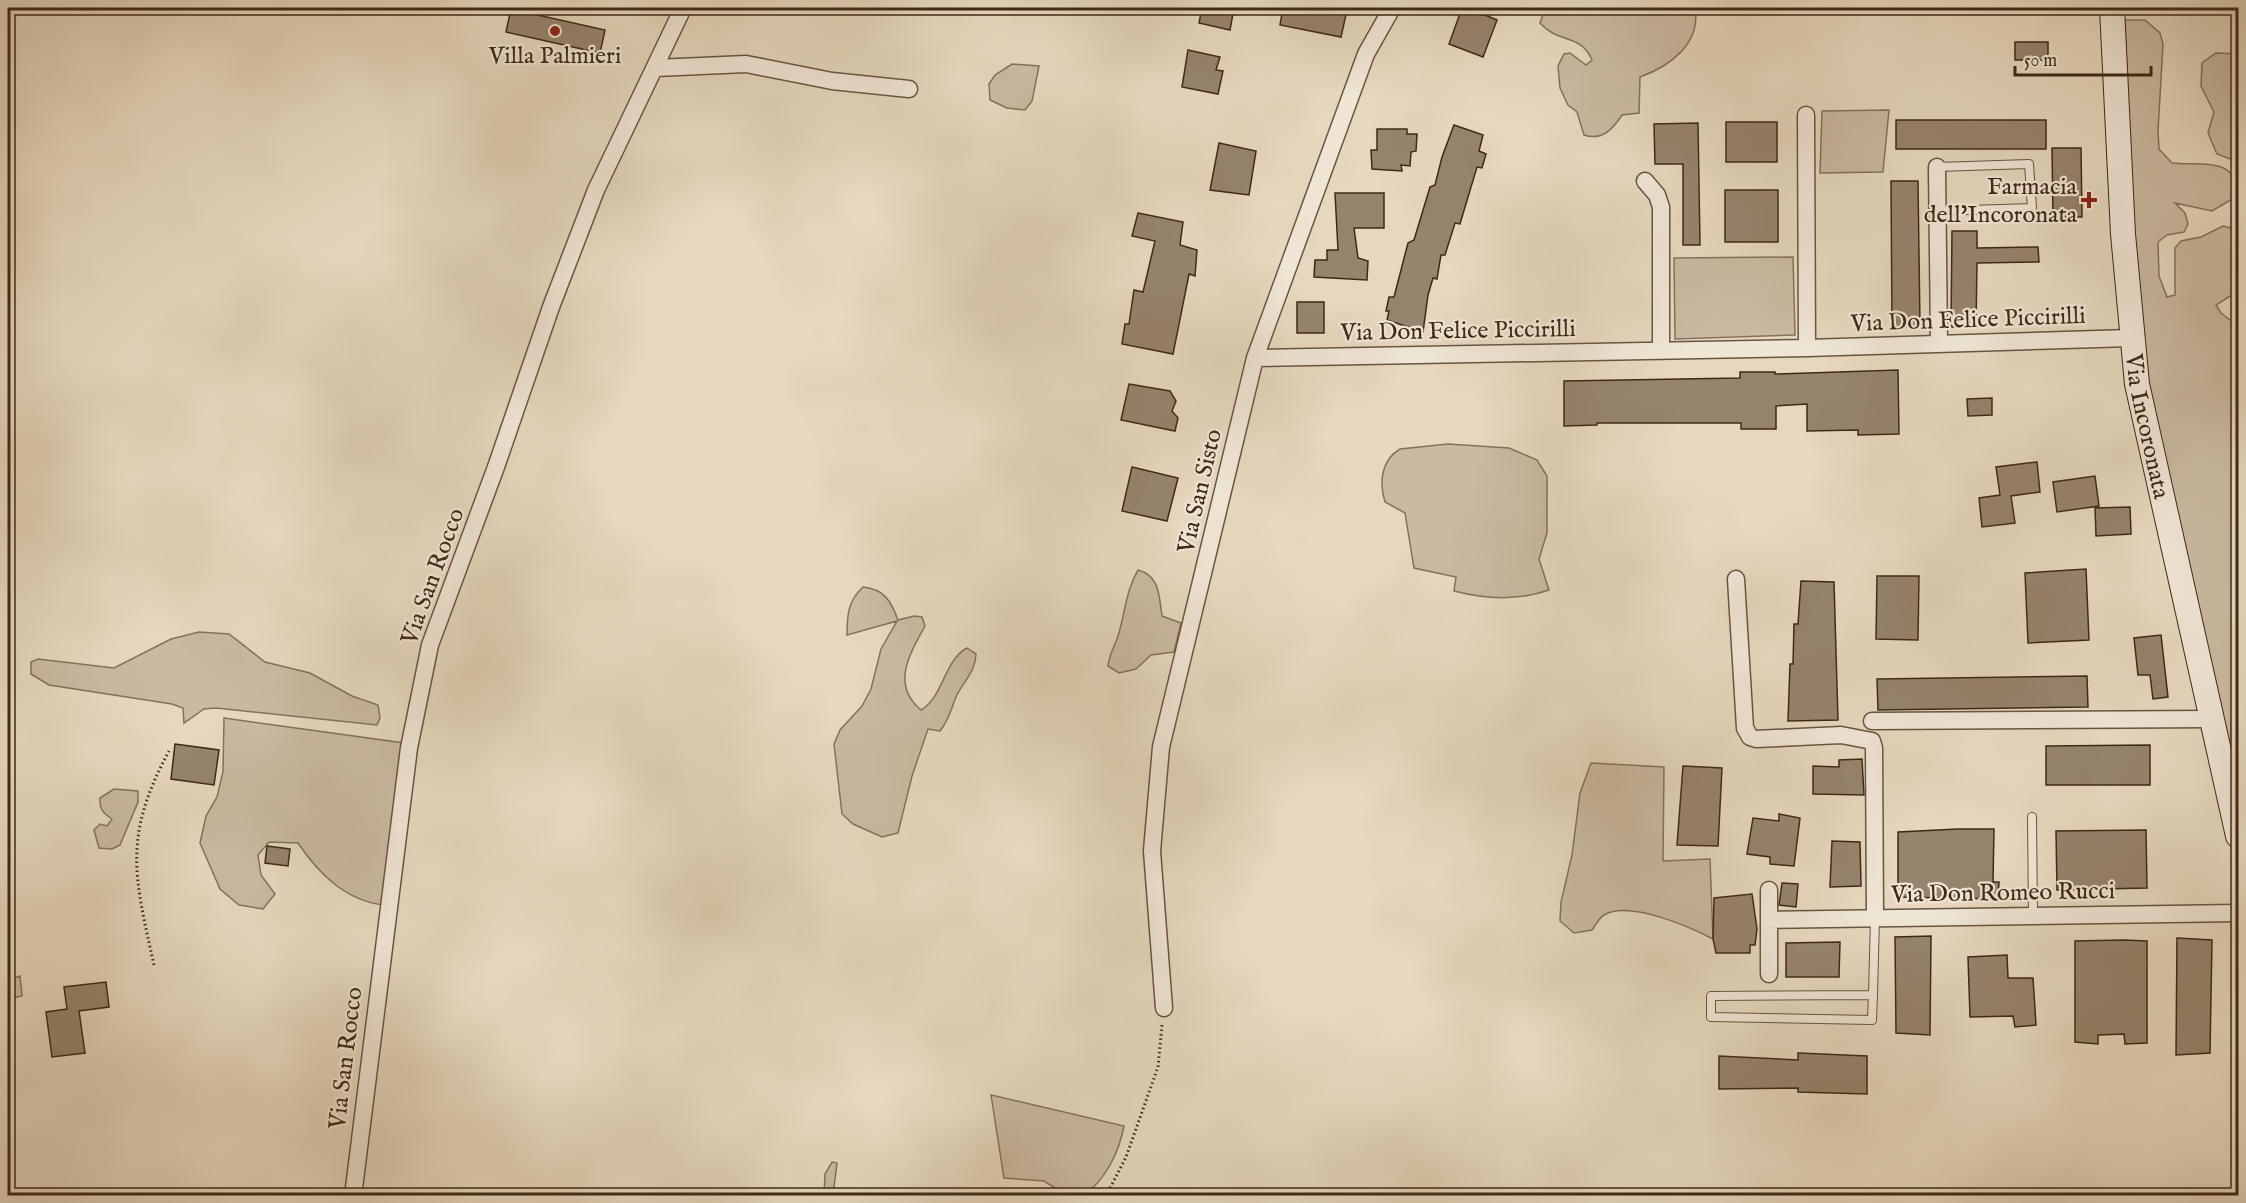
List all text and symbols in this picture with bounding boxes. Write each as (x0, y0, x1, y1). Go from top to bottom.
marker: Villa Palmieri (548, 24, 562, 38)
scale bar (2015, 39, 2152, 77)
place label: Villa Palmieri (488, 41, 621, 72)
text: 50 m (2024, 50, 2057, 73)
place label: Farmacia dell'Incoronata (1924, 172, 2078, 231)
marker: Farmacia dell'Incoronata (2082, 193, 2096, 207)
street label: Via Don Felice Piccirilli (1849, 301, 2086, 340)
street label: Via Don Felice Piccirilli (1339, 314, 1576, 349)
street label: Via Incoronata (2117, 351, 2176, 502)
street label: Via San Sisto (1171, 426, 1230, 558)
street label: Via San Rocco (394, 504, 472, 650)
street label: Via Don Romeo Rucci (1890, 876, 2115, 911)
street label: Via San Rocco (322, 985, 371, 1132)

